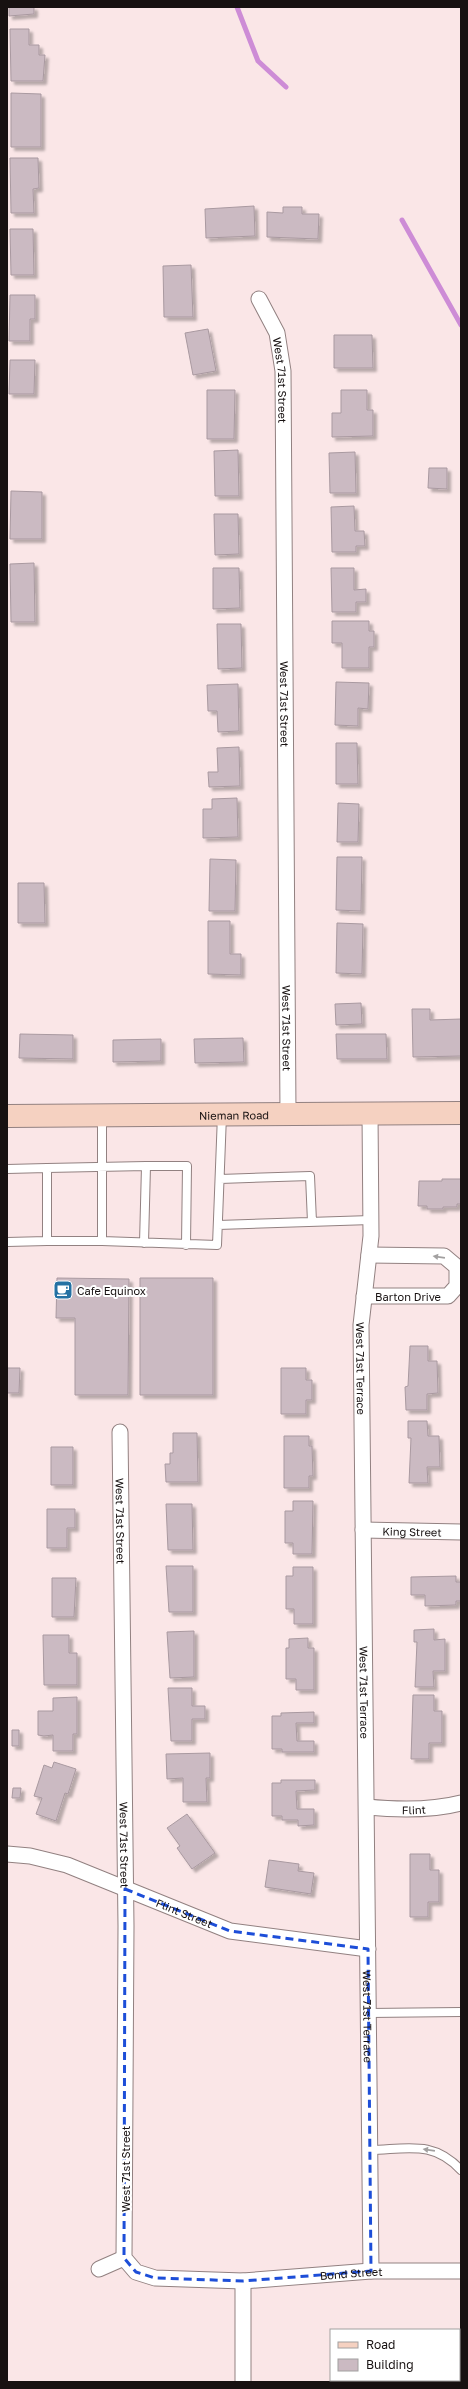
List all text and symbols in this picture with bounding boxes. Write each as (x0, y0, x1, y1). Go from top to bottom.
street label: West 71st Street (271, 336, 290, 423)
street label: West 71st Street (278, 661, 292, 747)
street label: West 71st Street (281, 985, 294, 1071)
street label: Nieman Road (199, 1108, 269, 1121)
one-way arrow (433, 1254, 446, 1260)
cafe icon: Cafe Equinox (52, 1279, 74, 1301)
place label: Cafe Equinox (77, 1284, 146, 1297)
street label: Barton Drive (375, 1290, 441, 1303)
street label: West 71st Terrace (354, 1322, 368, 1415)
street label: West 71st Street (114, 1478, 128, 1564)
street label: King Street (382, 1524, 442, 1538)
street label: West 71st Terrace (358, 1646, 372, 1739)
street label: West 71st Street (118, 1802, 132, 1888)
street label: Flint (402, 1802, 426, 1816)
street label: Flint Street (155, 1895, 215, 1930)
street label: West 71st Terrace (361, 1970, 375, 2063)
street label: West 71st Street (119, 2126, 132, 2212)
one-way arrow (423, 2147, 436, 2153)
street label: Bond Street (319, 2264, 383, 2281)
legend (330, 2329, 460, 2381)
text: Road (366, 2337, 395, 2352)
text: Building (366, 2357, 414, 2372)

